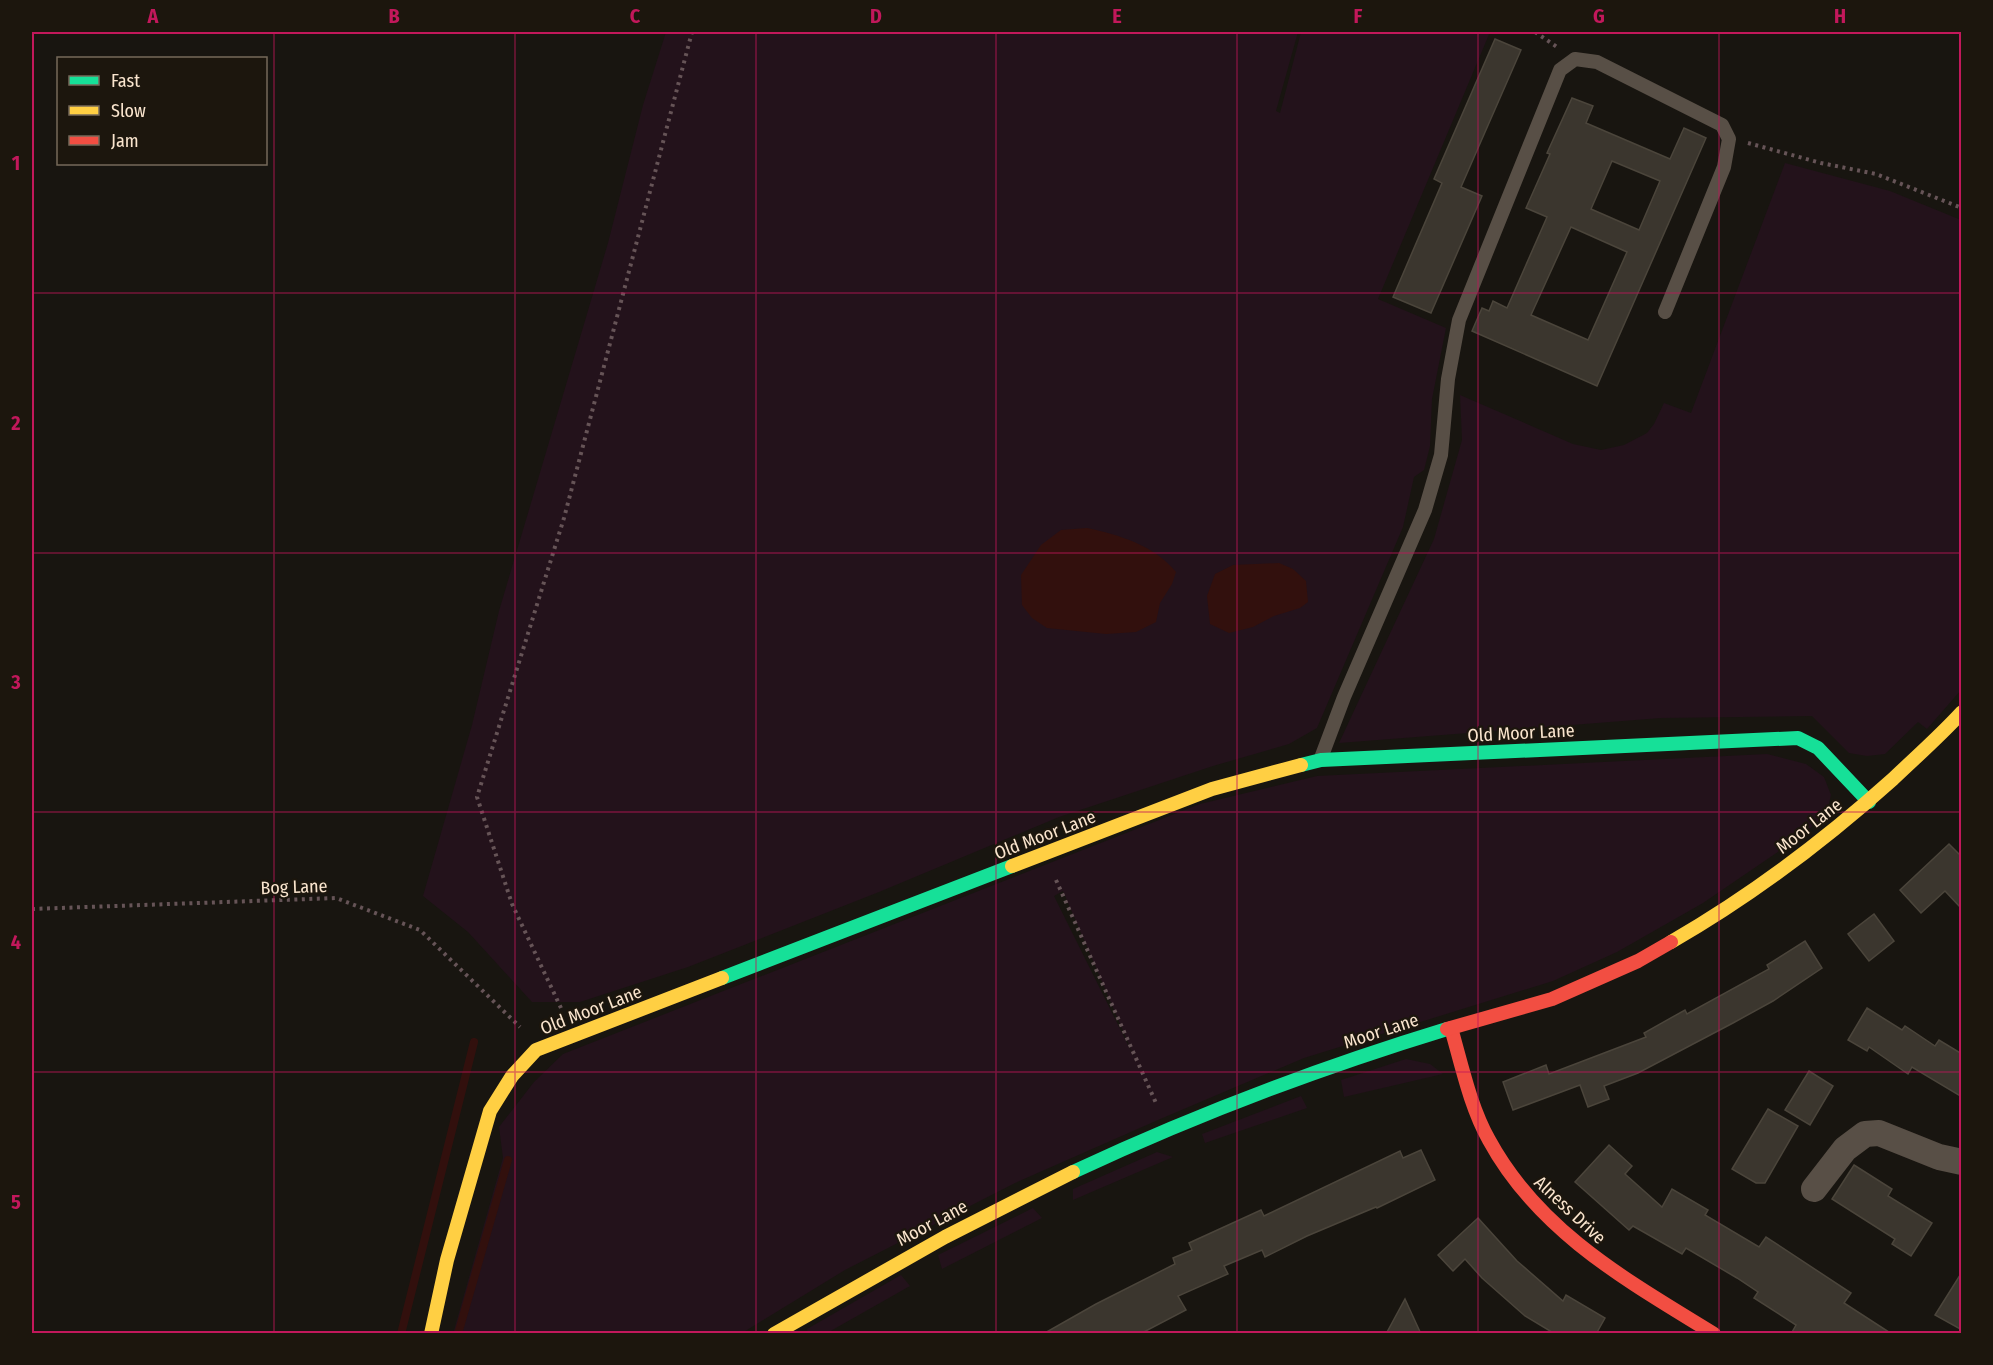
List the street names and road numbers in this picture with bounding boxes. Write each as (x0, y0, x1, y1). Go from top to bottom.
street label: Old Moor Lane (1467, 719, 1575, 747)
street label: Moor Lane (1772, 793, 1846, 858)
street label: Old Moor Lane (991, 805, 1099, 864)
street label: Bog Lane (260, 875, 328, 899)
street label: Old Moor Lane (537, 980, 645, 1039)
street label: Moor Lane (1341, 1009, 1421, 1053)
street label: Alness Drive (1530, 1171, 1611, 1249)
street label: Moor Lane (893, 1195, 971, 1251)

